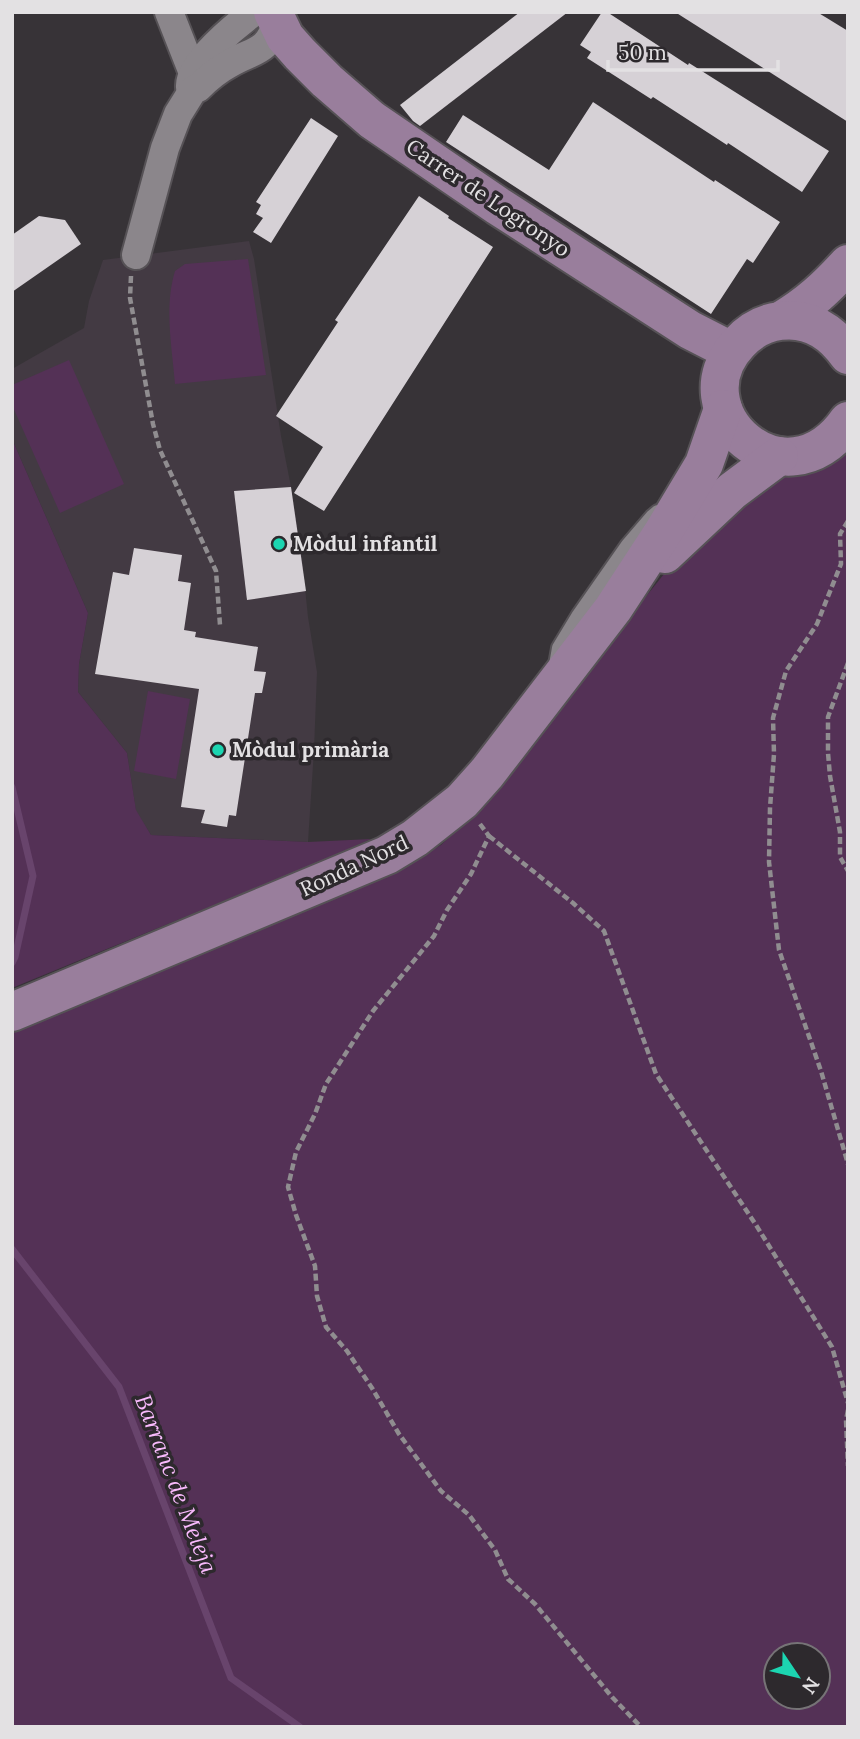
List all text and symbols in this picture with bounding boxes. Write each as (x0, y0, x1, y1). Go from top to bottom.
scale bar (608, 28, 778, 72)
text: 50 m (618, 39, 667, 66)
street label: Carrer de Logronyo (401, 133, 575, 262)
place label: Mòdul infantil (293, 530, 438, 557)
marker: Mòdul infantil (271, 536, 287, 552)
place label: Mòdul primària (232, 736, 389, 763)
marker: Mòdul primària (210, 742, 226, 758)
street label: Ronda Nord (295, 829, 412, 902)
water label: Barranc de Meleja (129, 1390, 224, 1578)
north arrow (762, 1641, 832, 1711)
text: N (797, 1673, 825, 1699)

